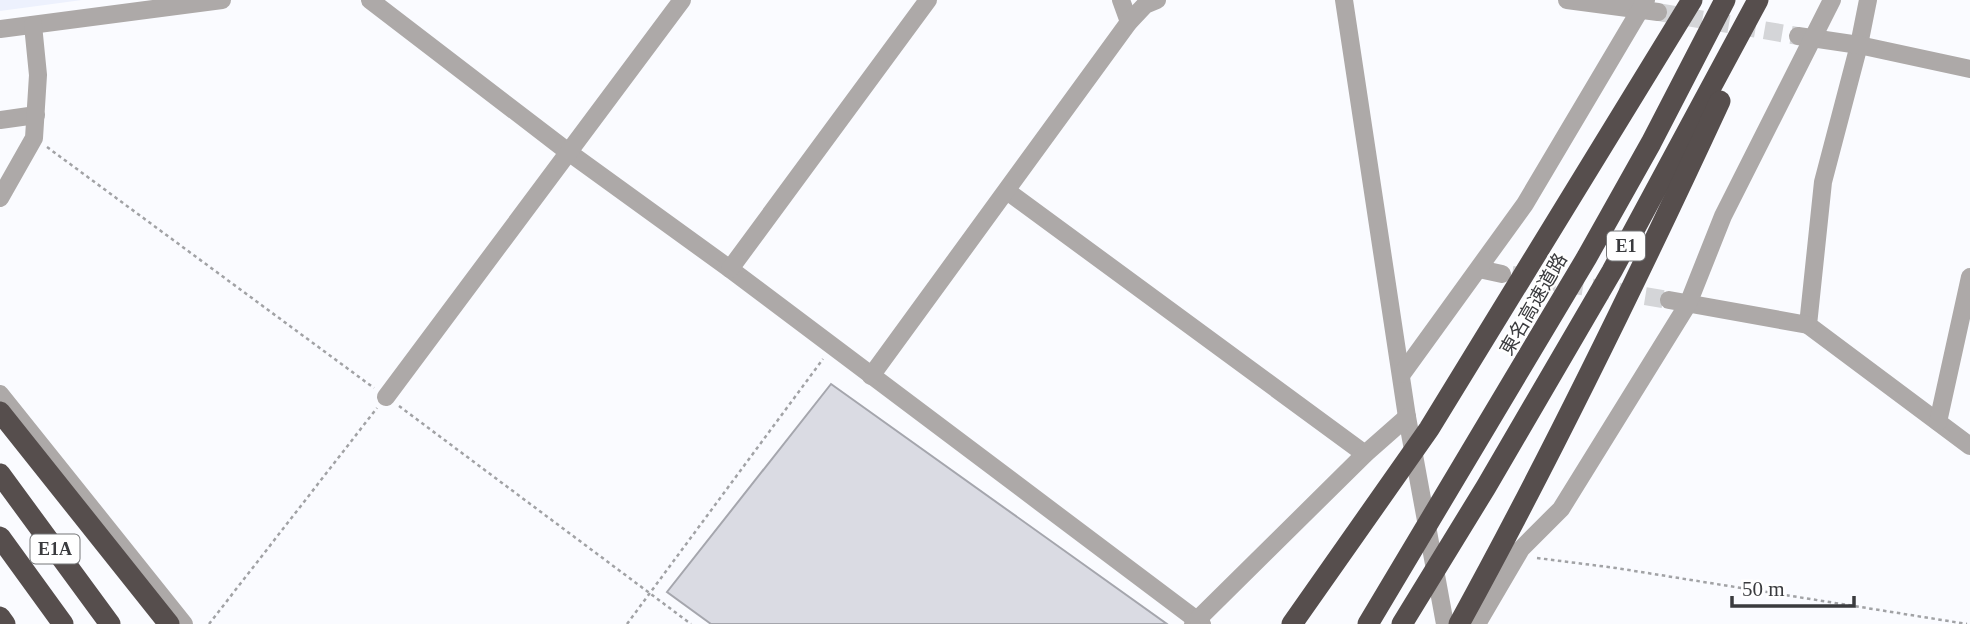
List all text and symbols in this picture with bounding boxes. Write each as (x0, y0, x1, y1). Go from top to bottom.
road number: E1 (1607, 232, 1645, 260)
street label: 東名高速道路 (1496, 250, 1571, 359)
road number: E1A (30, 534, 80, 564)
scale bar (1732, 564, 1854, 608)
text: 50 m (1742, 577, 1785, 601)

